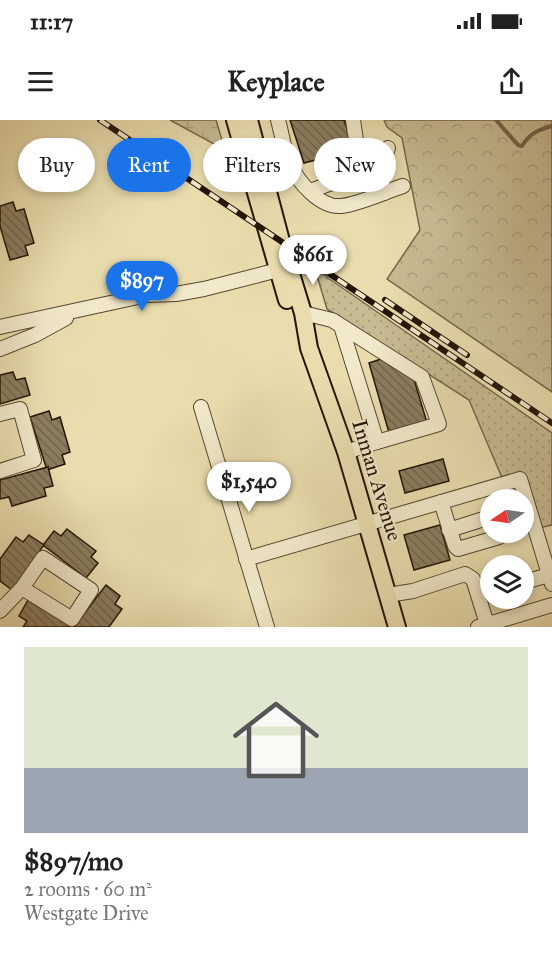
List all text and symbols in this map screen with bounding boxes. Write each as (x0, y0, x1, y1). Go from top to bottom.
text: 11:17 (30, 8, 73, 35)
icon: menu (24, 65, 57, 98)
text: Keyplace (227, 65, 325, 98)
icon: share (495, 65, 528, 98)
chip: Buy (18, 138, 95, 192)
chip: Rent (107, 138, 191, 192)
chip: Filters (203, 138, 302, 192)
chip: New (314, 138, 396, 192)
pin: $661 (277, 235, 349, 286)
text: $661 (293, 242, 333, 266)
pin: $897 (106, 261, 178, 312)
text: $897 (120, 268, 164, 292)
street label: Inman Avenue (346, 416, 408, 544)
pin: $1,540 (200, 462, 298, 513)
text: $1,540 (221, 469, 277, 493)
north arrow (480, 489, 534, 543)
map controls (480, 489, 534, 609)
button: layers (480, 555, 534, 609)
icon: home (222, 686, 330, 794)
text: $897/mo (24, 845, 123, 877)
text: 2 rooms · 60 m² (24, 877, 152, 901)
text: Westgate Drive (24, 901, 149, 925)

